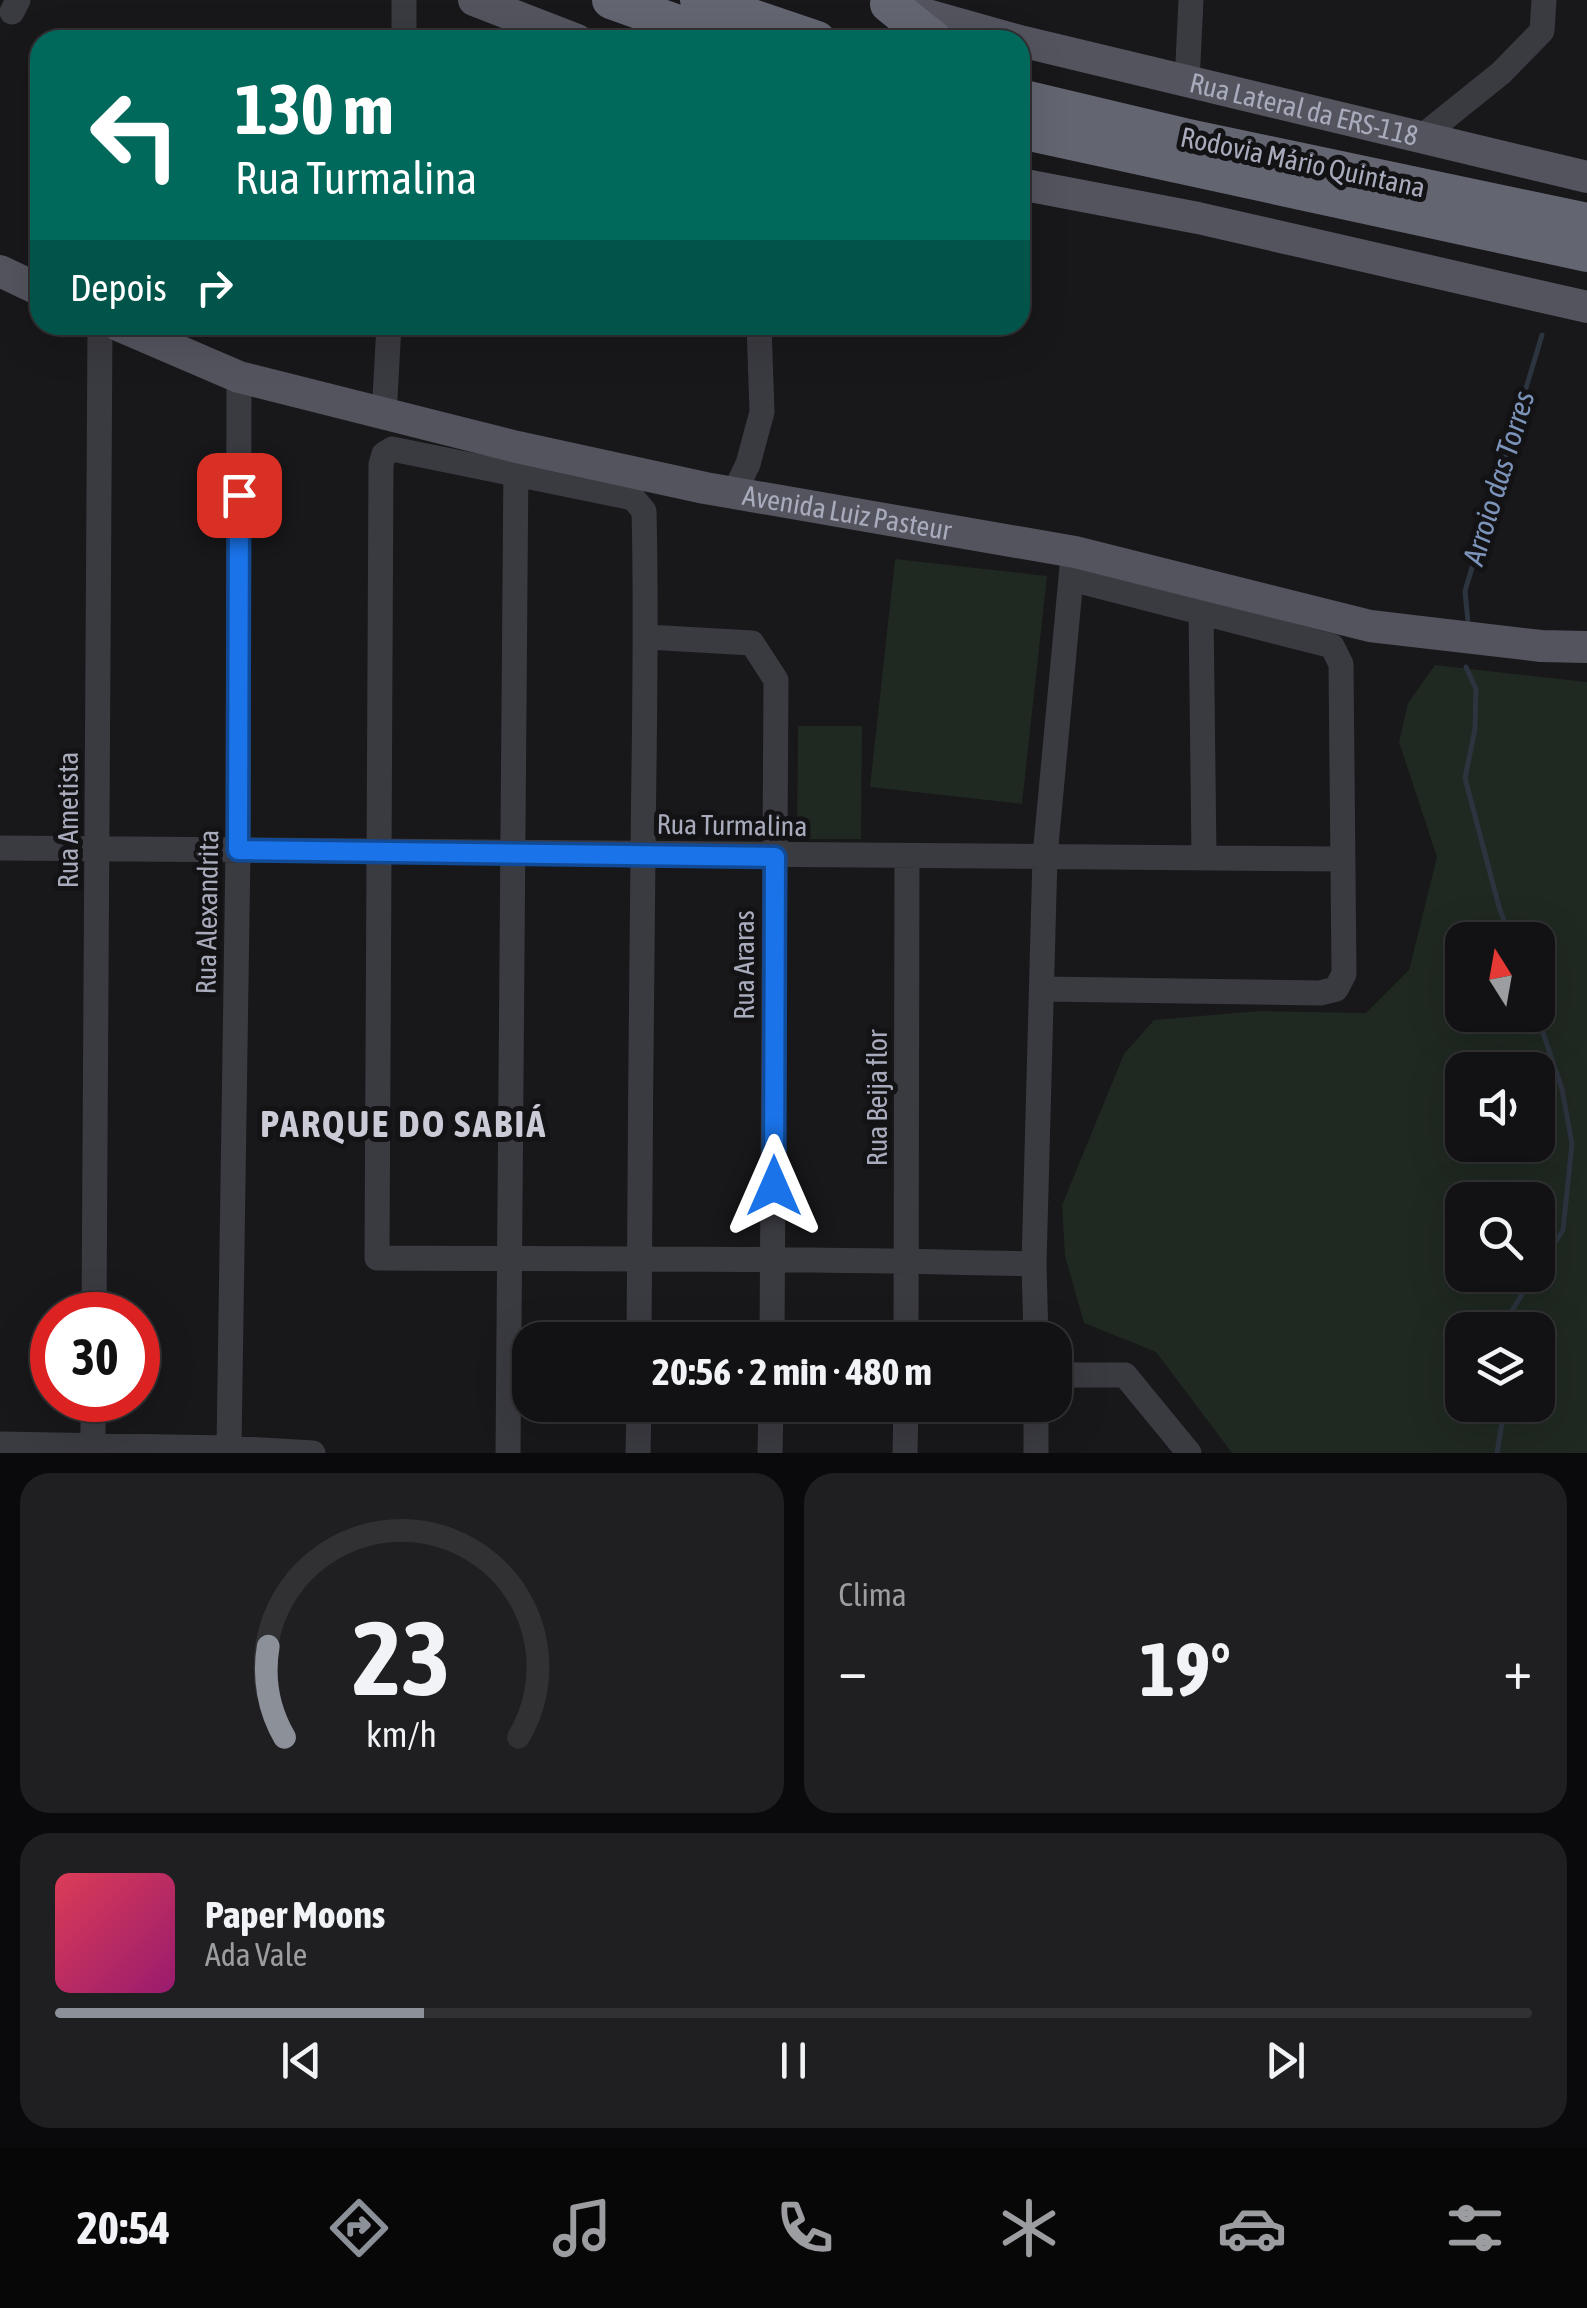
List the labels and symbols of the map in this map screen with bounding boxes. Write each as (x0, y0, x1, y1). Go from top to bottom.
street label: Rua Lateral da ERS-118 (1187, 66, 1421, 152)
street label: Rodovia Mário Quintana (1178, 120, 1428, 204)
water label: Arroio das Torres (1455, 387, 1541, 570)
pin (197, 453, 282, 538)
street label: Avenida Luiz Pasteur (740, 479, 955, 546)
street label: Rua Ametista (52, 752, 84, 888)
street label: Rua Turmalina (656, 808, 808, 842)
street label: Rua Alexandrita (190, 829, 224, 995)
street label: Rua Araras (728, 910, 760, 1020)
north arrow (1445, 922, 1555, 1032)
street label: Rua Beija flor (861, 1029, 893, 1166)
district label: PARQUE DO SABIÁ (260, 1102, 548, 1145)
position arrow (722, 1134, 826, 1238)
speed limit sign: 30 (30, 1292, 160, 1422)

